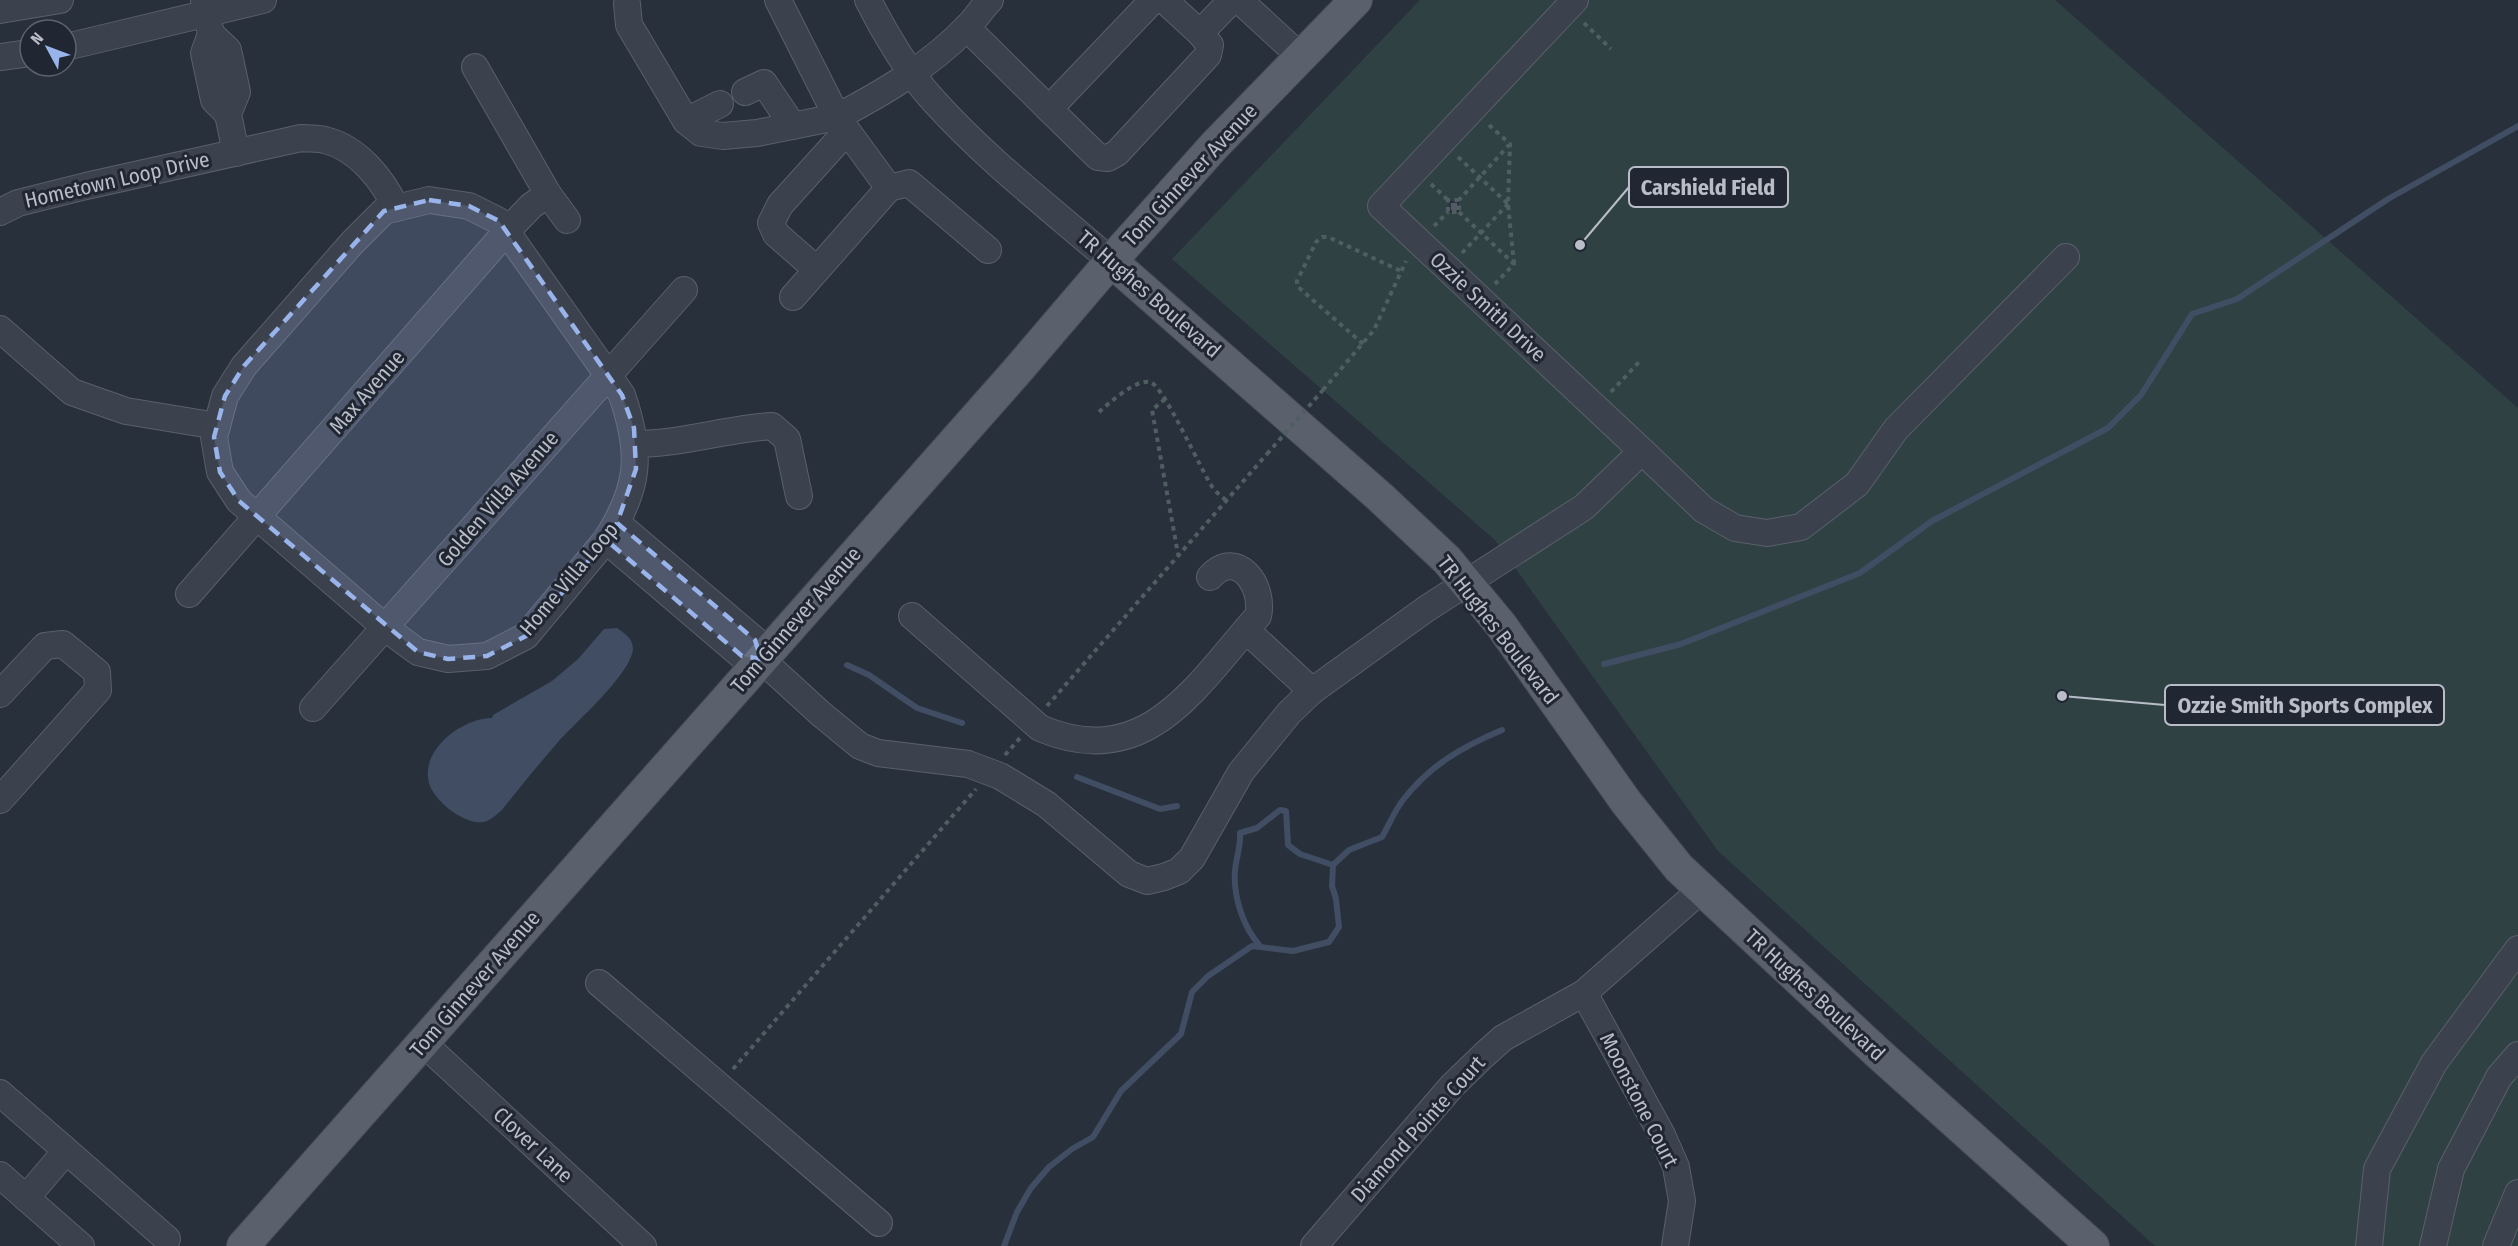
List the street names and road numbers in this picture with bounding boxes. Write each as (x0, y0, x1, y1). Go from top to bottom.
street label: Tom Ginnever Avenue (1117, 98, 1263, 252)
street label: Hometown Loop Drive (22, 146, 212, 214)
street label: TR Hughes Boulevard (1072, 225, 1226, 363)
street label: Ozzie Smith Drive (1425, 247, 1551, 367)
street label: Max Avenue (324, 345, 410, 439)
street label: Golden Villa Avenue (432, 426, 564, 572)
street label: Home Villa Loop (514, 517, 624, 641)
street label: Tom Ginnever Avenue (725, 541, 867, 699)
street label: TR Hughes Boulevard (1432, 550, 1564, 710)
street label: Tom Ginnever Avenue (404, 905, 546, 1063)
street label: TR Hughes Boulevard (1740, 924, 1890, 1066)
street label: Moonstone Court (1594, 1028, 1684, 1172)
street label: Diamond Pointe Court (1345, 1050, 1491, 1208)
street label: Clover Lane (488, 1102, 578, 1188)

